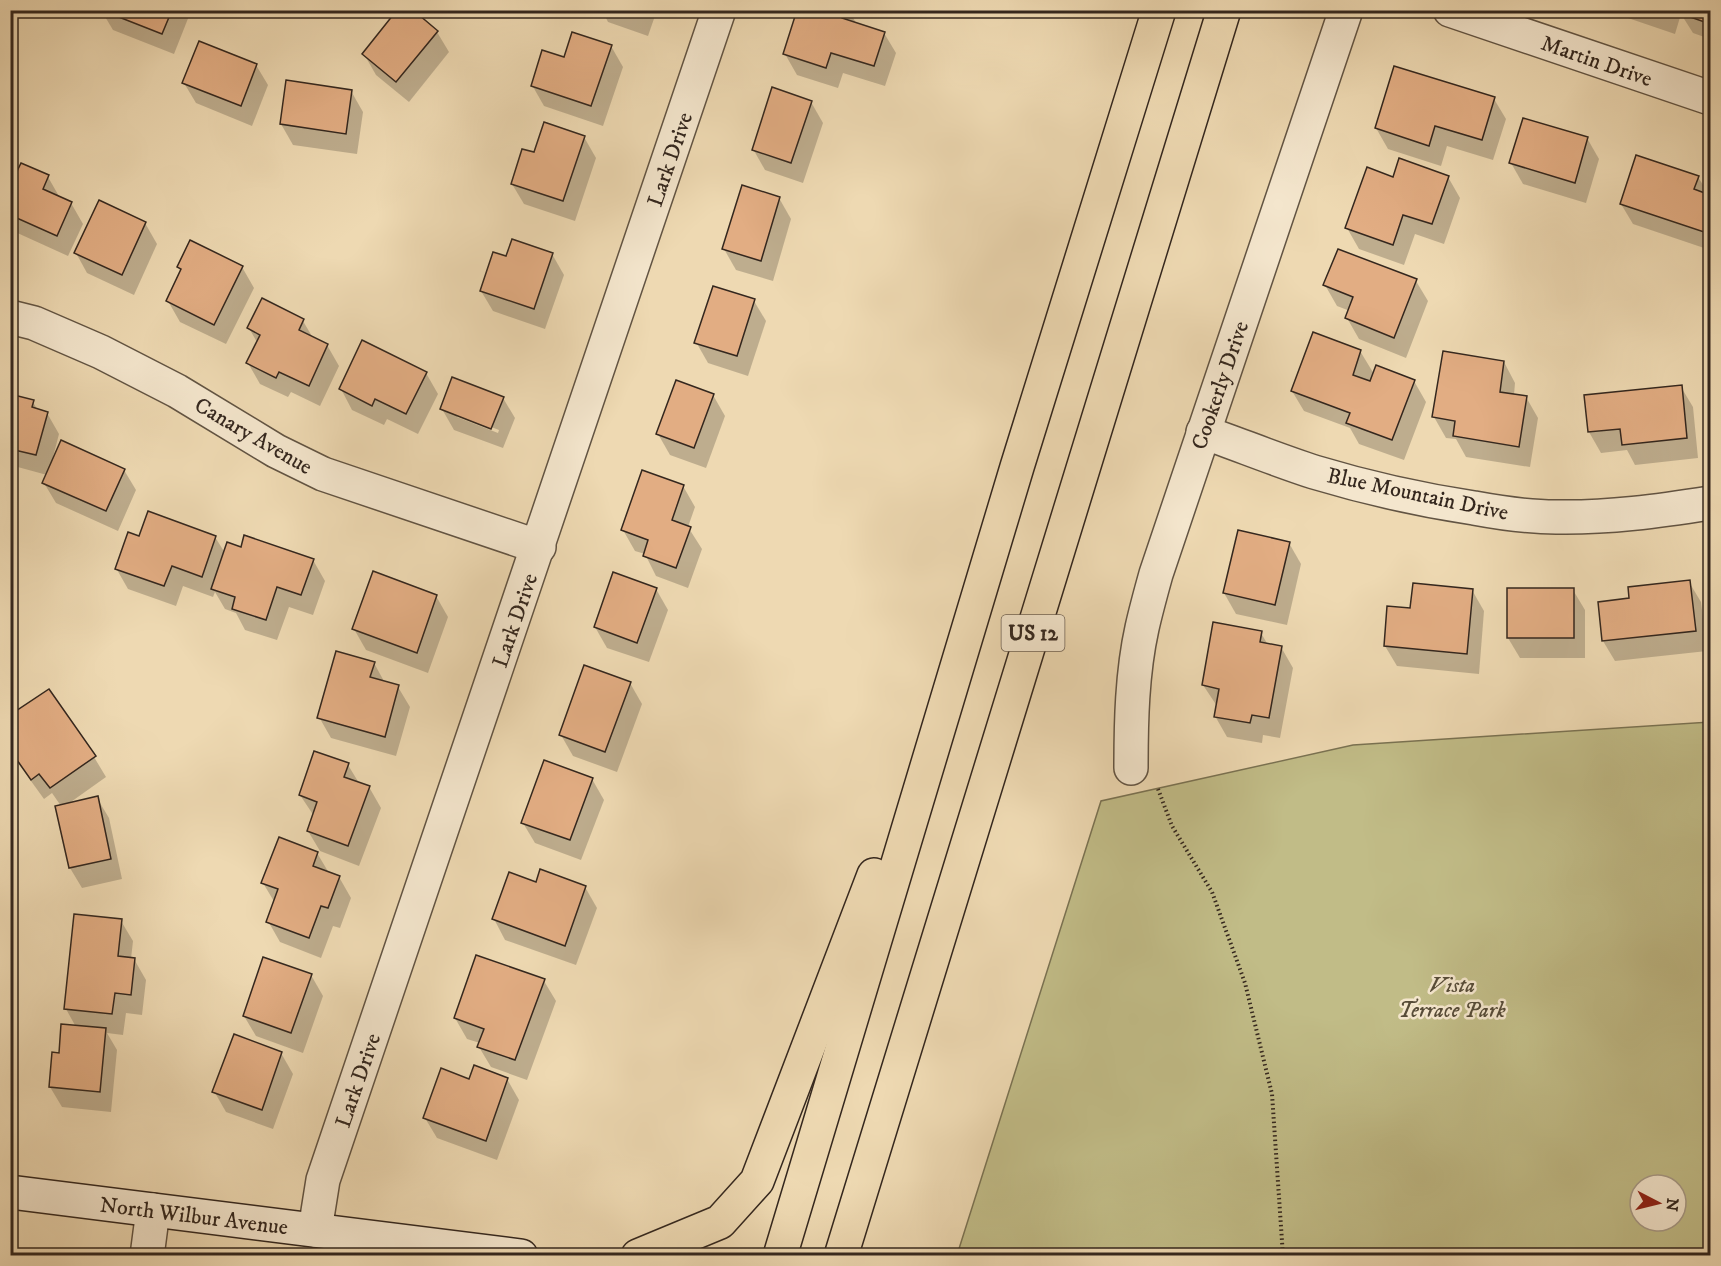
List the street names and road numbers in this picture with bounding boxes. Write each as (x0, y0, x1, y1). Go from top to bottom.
street label: Martin Drive (1537, 30, 1656, 93)
street label: Lark Drive (642, 109, 699, 210)
street label: Cookerly Drive (1186, 318, 1255, 453)
street label: Canary Avenue (190, 392, 317, 481)
street label: Blue Mountain Drive (1325, 462, 1511, 527)
street label: Lark Drive (487, 570, 544, 671)
road number: US 12 (1002, 615, 1064, 651)
street label: Lark Drive (330, 1030, 387, 1131)
street label: North Wilbur Avenue (98, 1192, 289, 1241)

